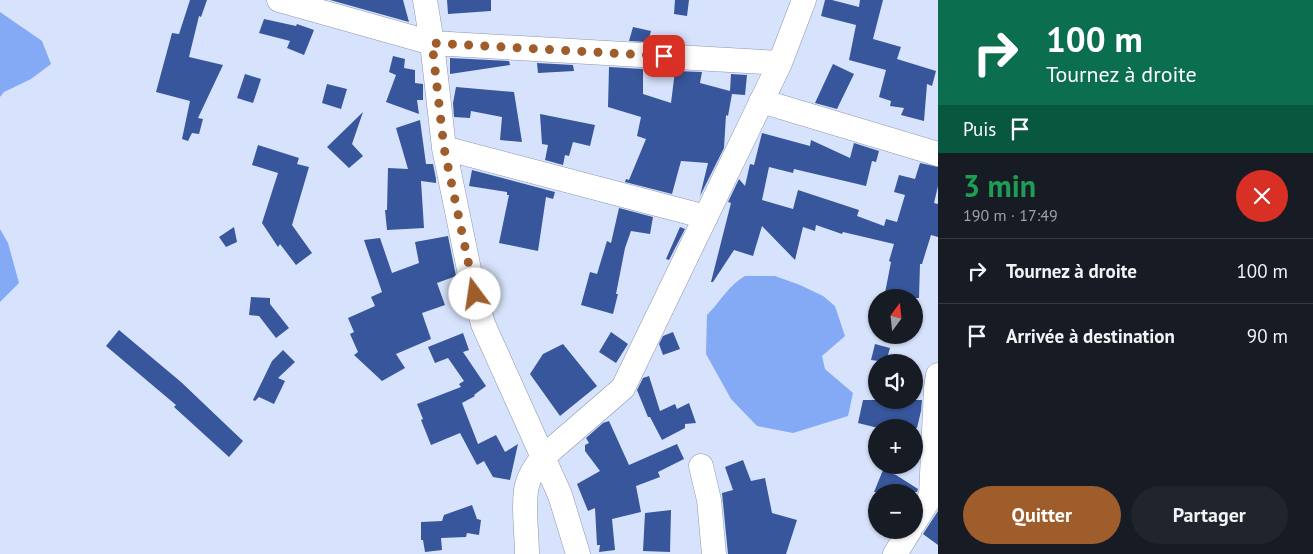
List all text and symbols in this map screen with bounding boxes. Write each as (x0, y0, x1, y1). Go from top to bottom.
text: 100 m (1046, 16, 1143, 62)
icon: right (963, 20, 1028, 85)
pin (643, 35, 685, 77)
icon: arrive (650, 42, 678, 70)
text: Tournez à droite (1046, 60, 1197, 88)
icon: arrive (1006, 115, 1034, 143)
text: Puis (963, 117, 996, 141)
text: 3 min (963, 166, 1036, 205)
button: close (1236, 170, 1288, 222)
text: 190 m · 17:49 (963, 205, 1058, 225)
icon: right (963, 257, 991, 285)
text: Tournez à droite (1006, 259, 1137, 283)
text: 100 m (1236, 259, 1288, 283)
position arrow (448, 267, 500, 319)
north arrow (868, 289, 922, 344)
map controls (868, 289, 923, 539)
icon: arrive (963, 322, 991, 350)
text: Arrivée à destination (1006, 324, 1175, 348)
text: 90 m (1247, 324, 1288, 348)
button: sound (868, 354, 923, 409)
button: + (868, 419, 923, 474)
button: − (868, 484, 923, 539)
button: Quitter (963, 486, 1121, 544)
button: Partager (1131, 486, 1288, 544)

